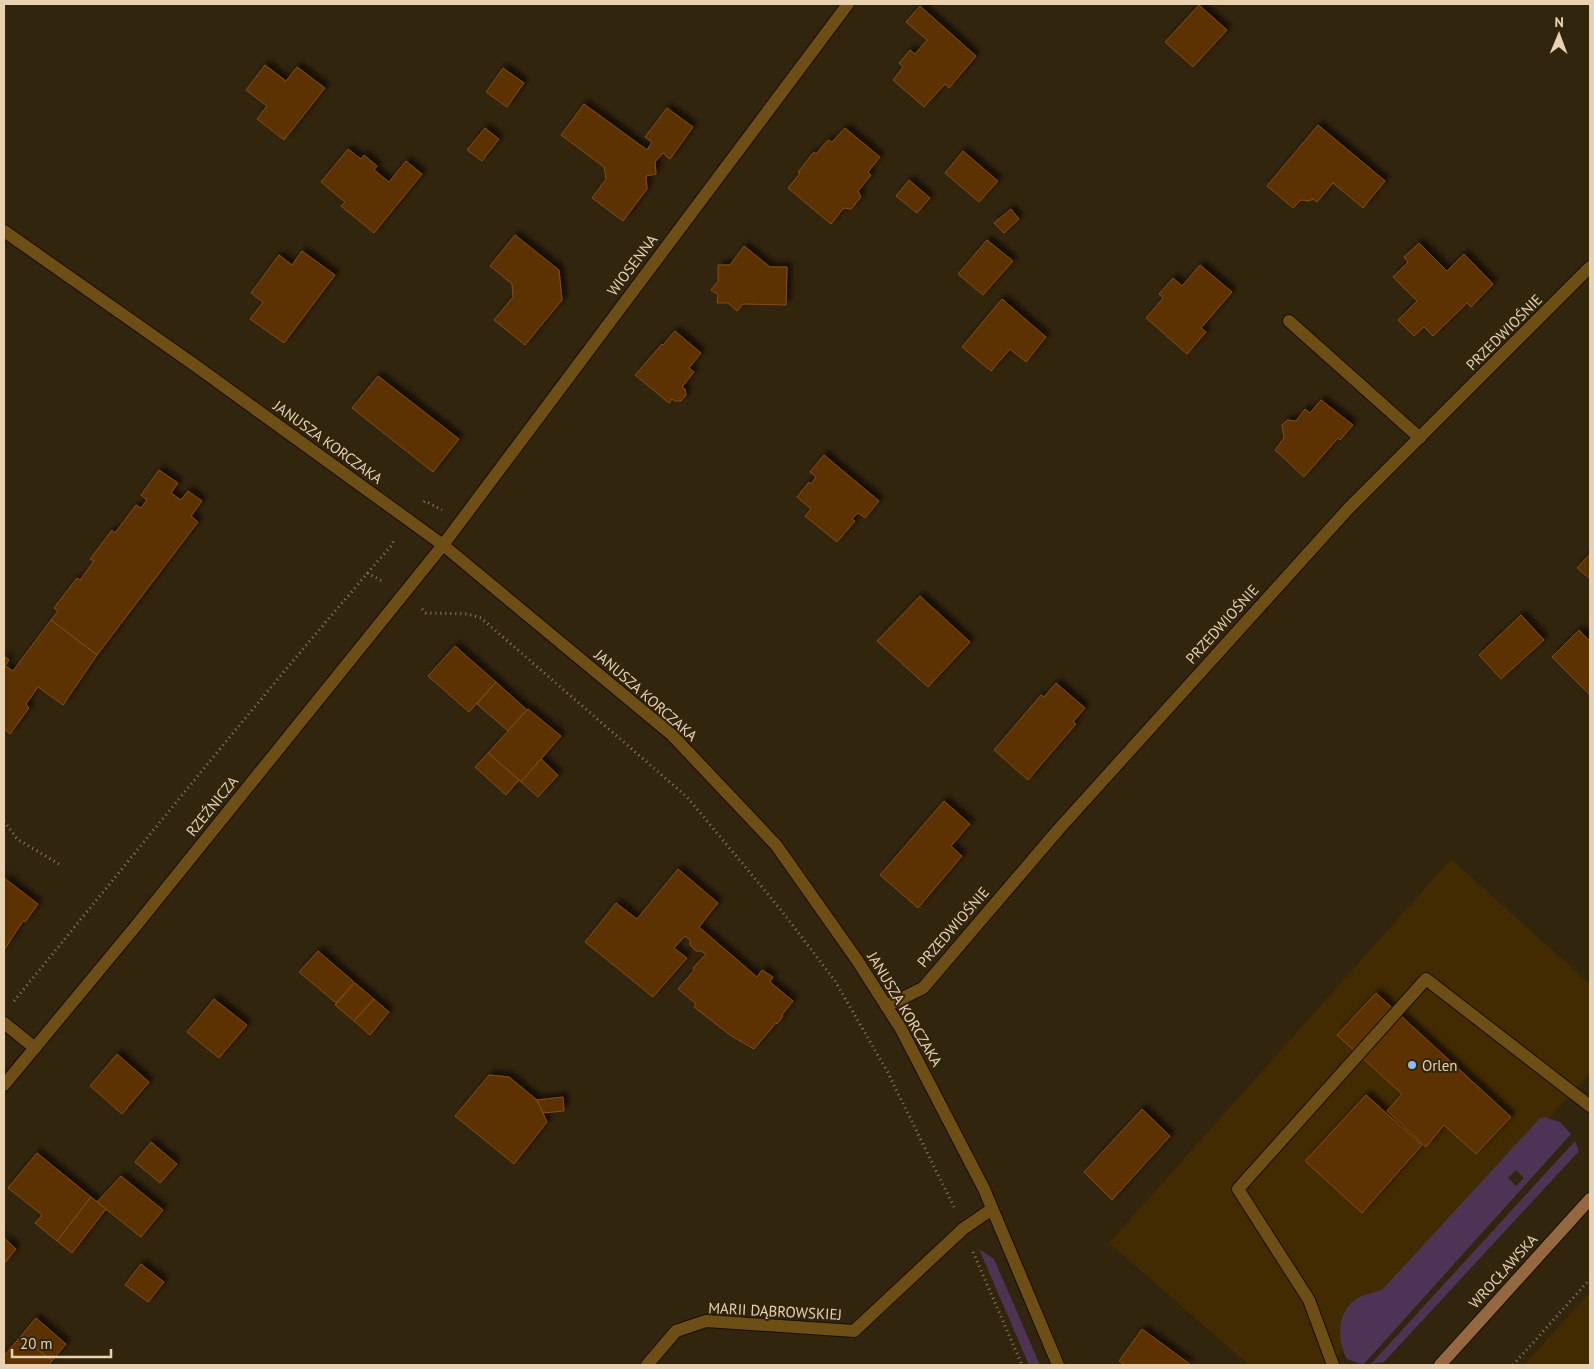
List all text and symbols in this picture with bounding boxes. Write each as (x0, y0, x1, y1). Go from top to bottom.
north arrow (1534, 10, 1584, 60)
text: N (1554, 13, 1564, 31)
street label: WIOSENNA (603, 230, 661, 299)
street label: PRZEDWIOŚNIE (1462, 290, 1546, 374)
street label: JANUSZA KORCZAKA (269, 395, 386, 488)
street label: PRZEDWIOŚNIE (1181, 580, 1263, 668)
street label: JANUSZA KORCZAKA (590, 644, 702, 745)
street label: RZEŹNICZA (182, 772, 242, 840)
street label: PRZEDWIOŚNIE (913, 883, 993, 971)
street label: JANUSZA KORCZAKA (863, 947, 947, 1070)
place label: Orlen (1422, 1056, 1458, 1075)
marker: Orlen (1406, 1059, 1418, 1071)
street label: WROCŁAWSKA (1465, 1230, 1542, 1312)
street label: MARII DĄBROWSKIEJ (708, 1298, 842, 1324)
scale bar (12, 1326, 111, 1358)
text: 20 m (20, 1334, 53, 1353)

